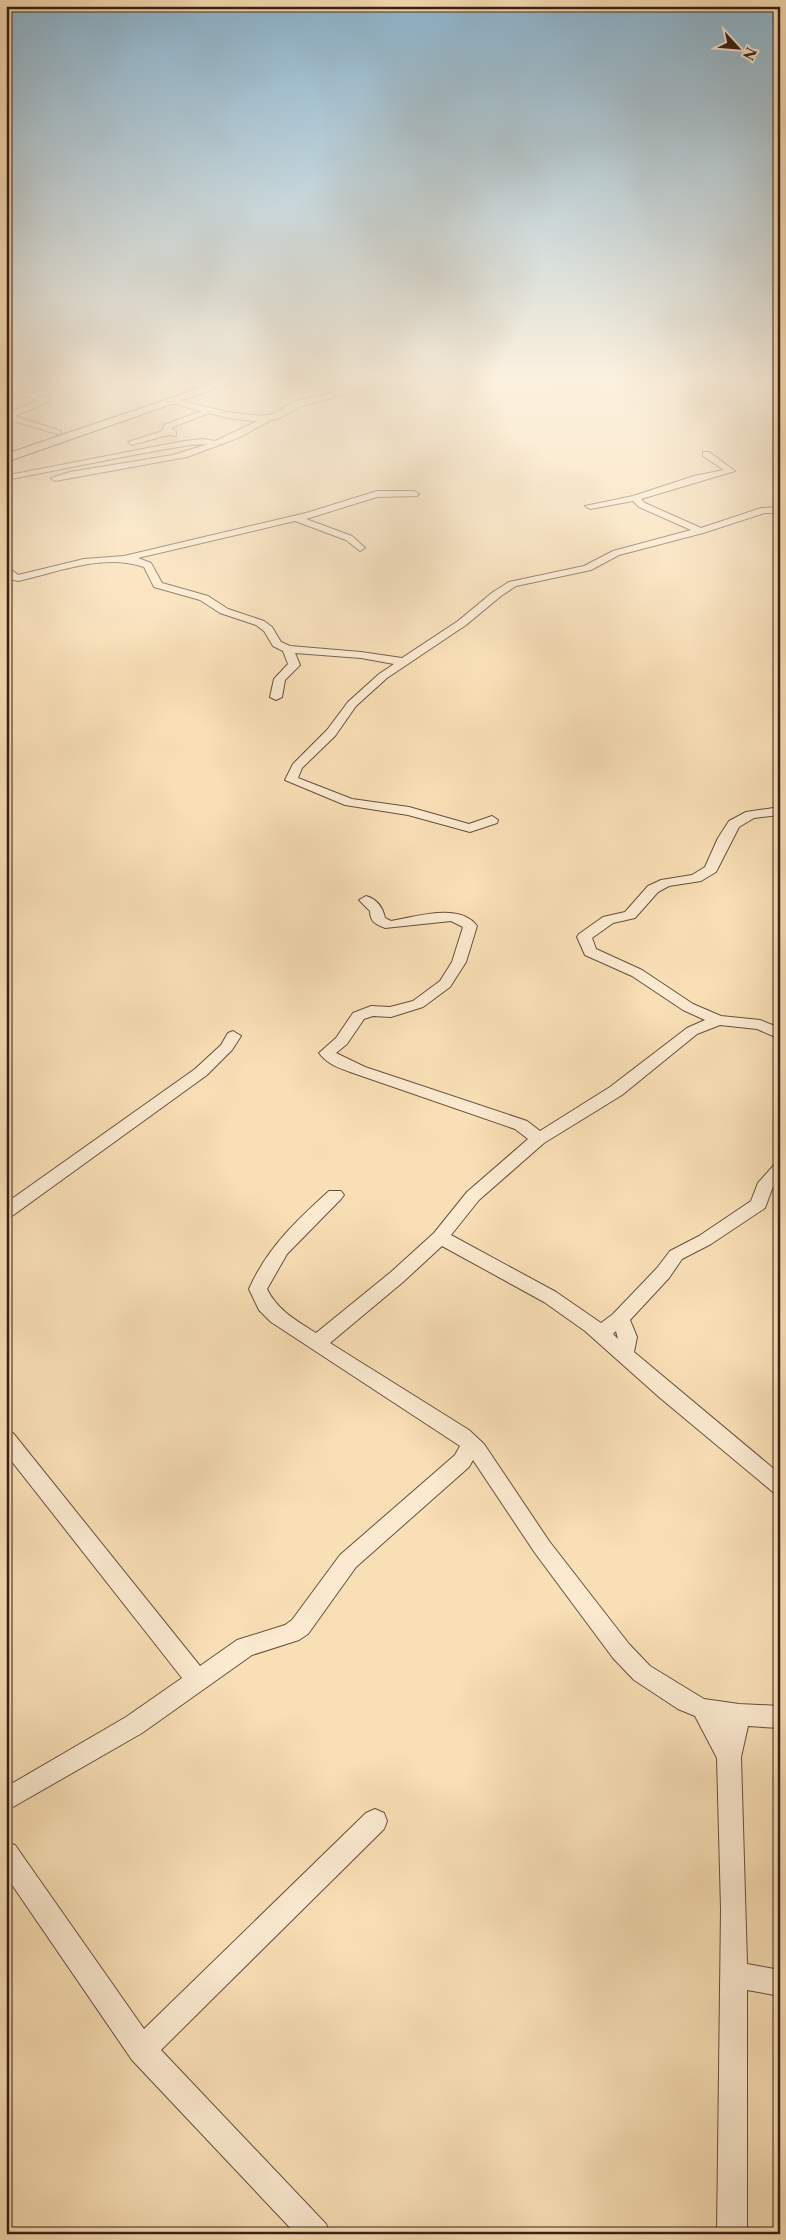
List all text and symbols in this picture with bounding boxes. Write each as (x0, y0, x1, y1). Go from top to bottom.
north arrow (714, 22, 764, 72)
text: N (739, 44, 760, 63)

